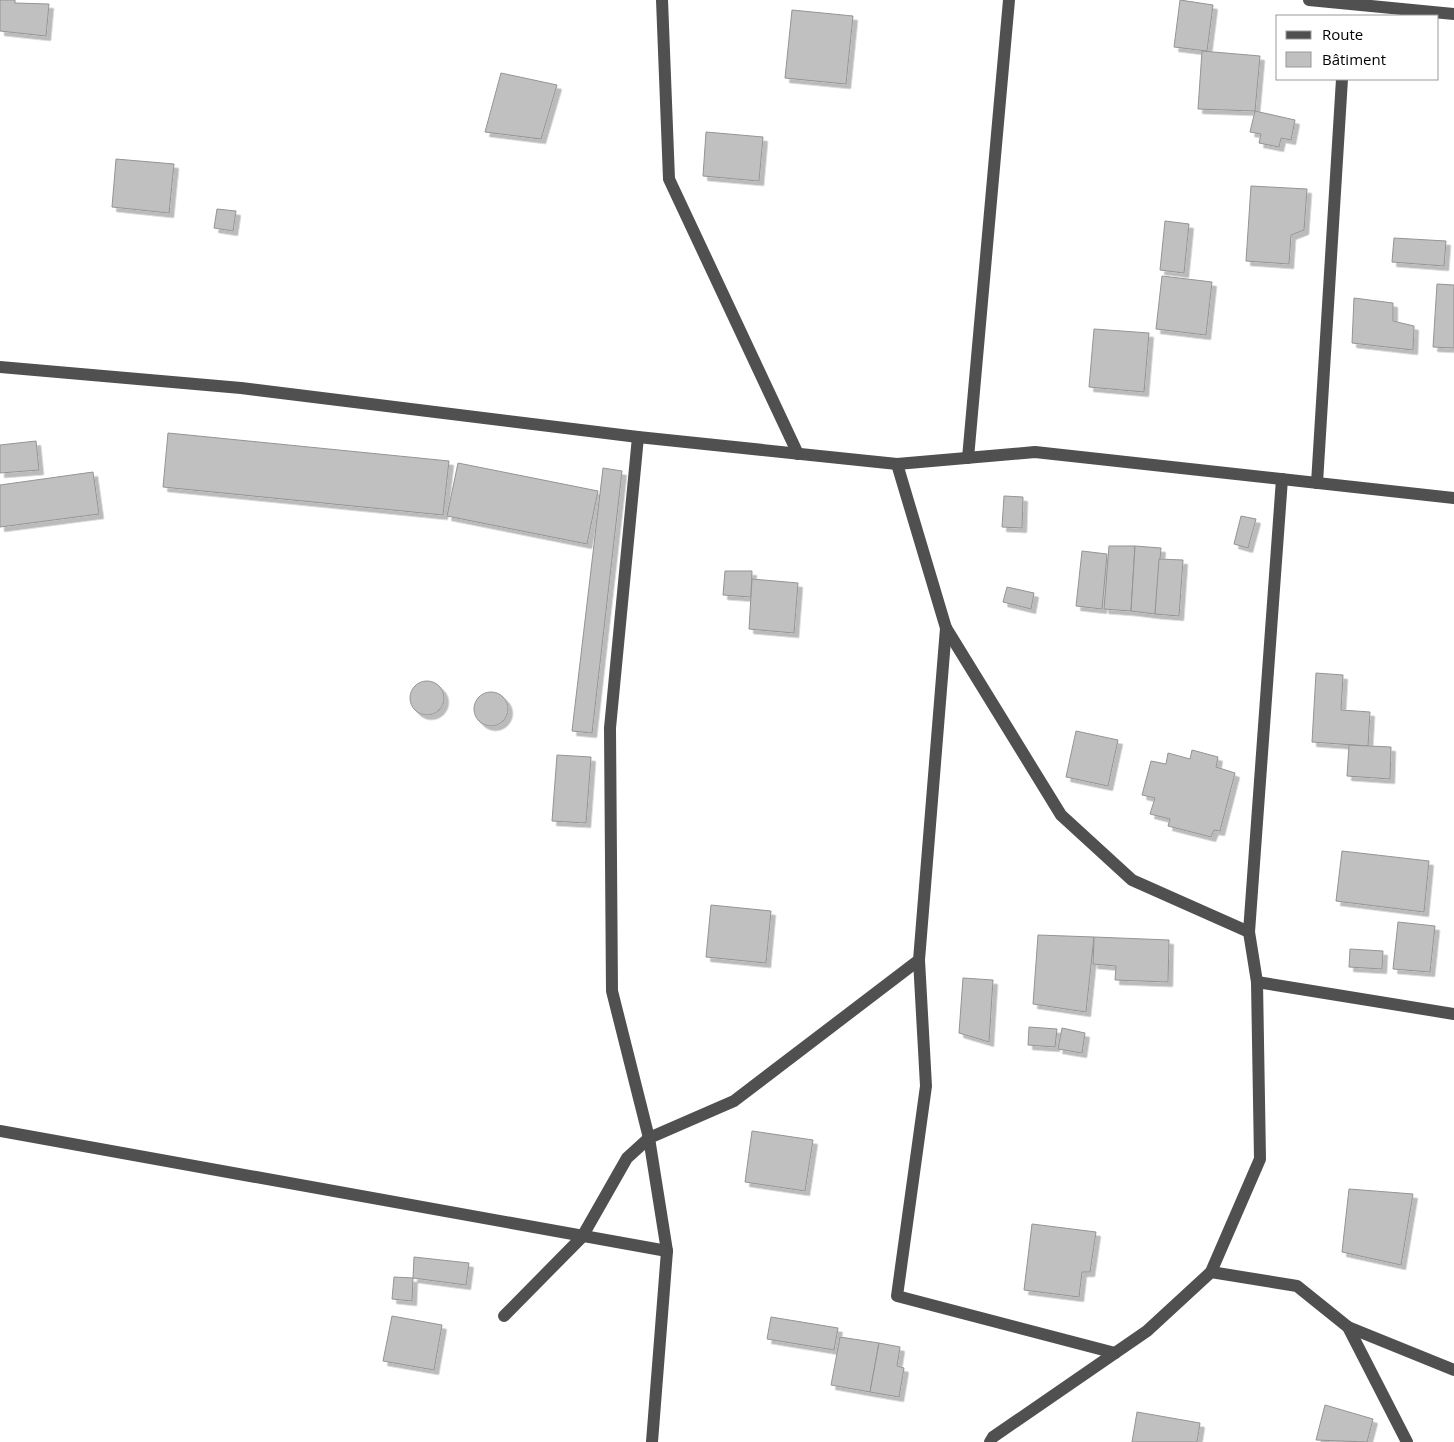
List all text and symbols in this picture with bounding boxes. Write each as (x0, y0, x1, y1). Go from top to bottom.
legend (1276, 15, 1439, 80)
text: Route (1322, 24, 1363, 44)
text: Bâtiment (1322, 49, 1386, 69)

